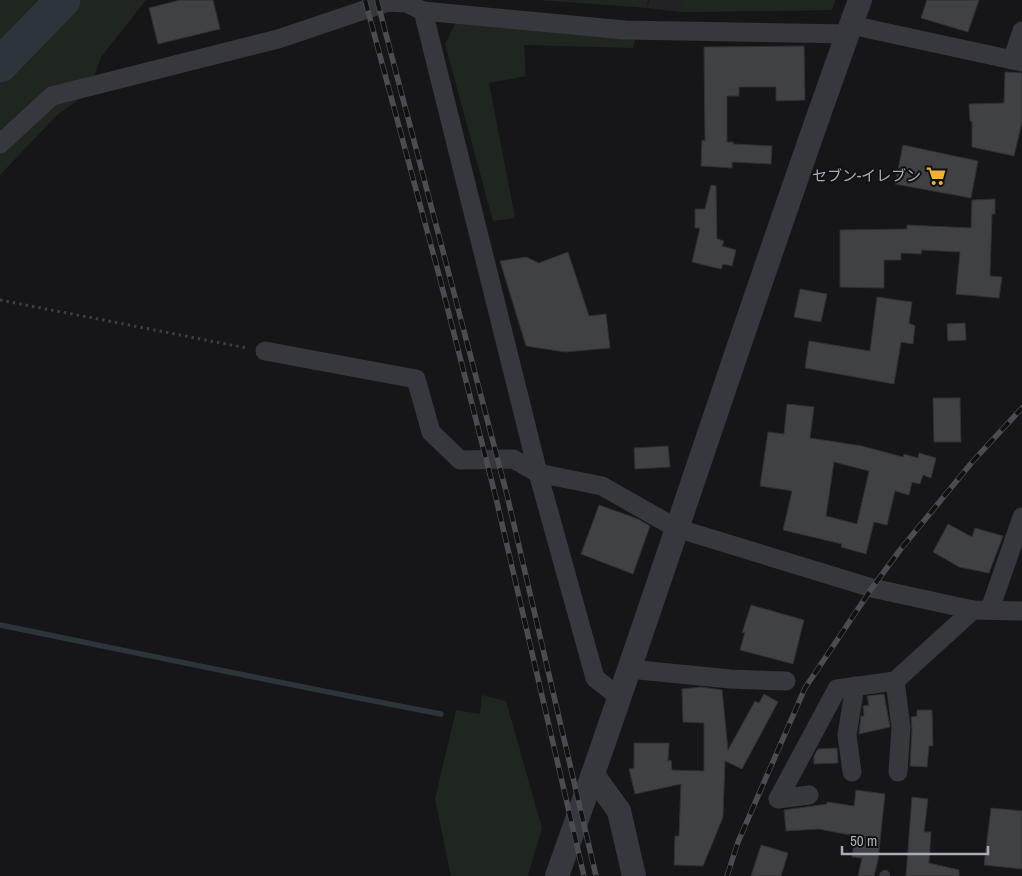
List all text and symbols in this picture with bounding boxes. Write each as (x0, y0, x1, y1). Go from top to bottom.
place label: セブン-イレブン (812, 165, 921, 186)
supermarket icon: セブン-イレブン (925, 165, 947, 187)
scale bar (842, 824, 988, 856)
text: 50 m (850, 830, 877, 851)

